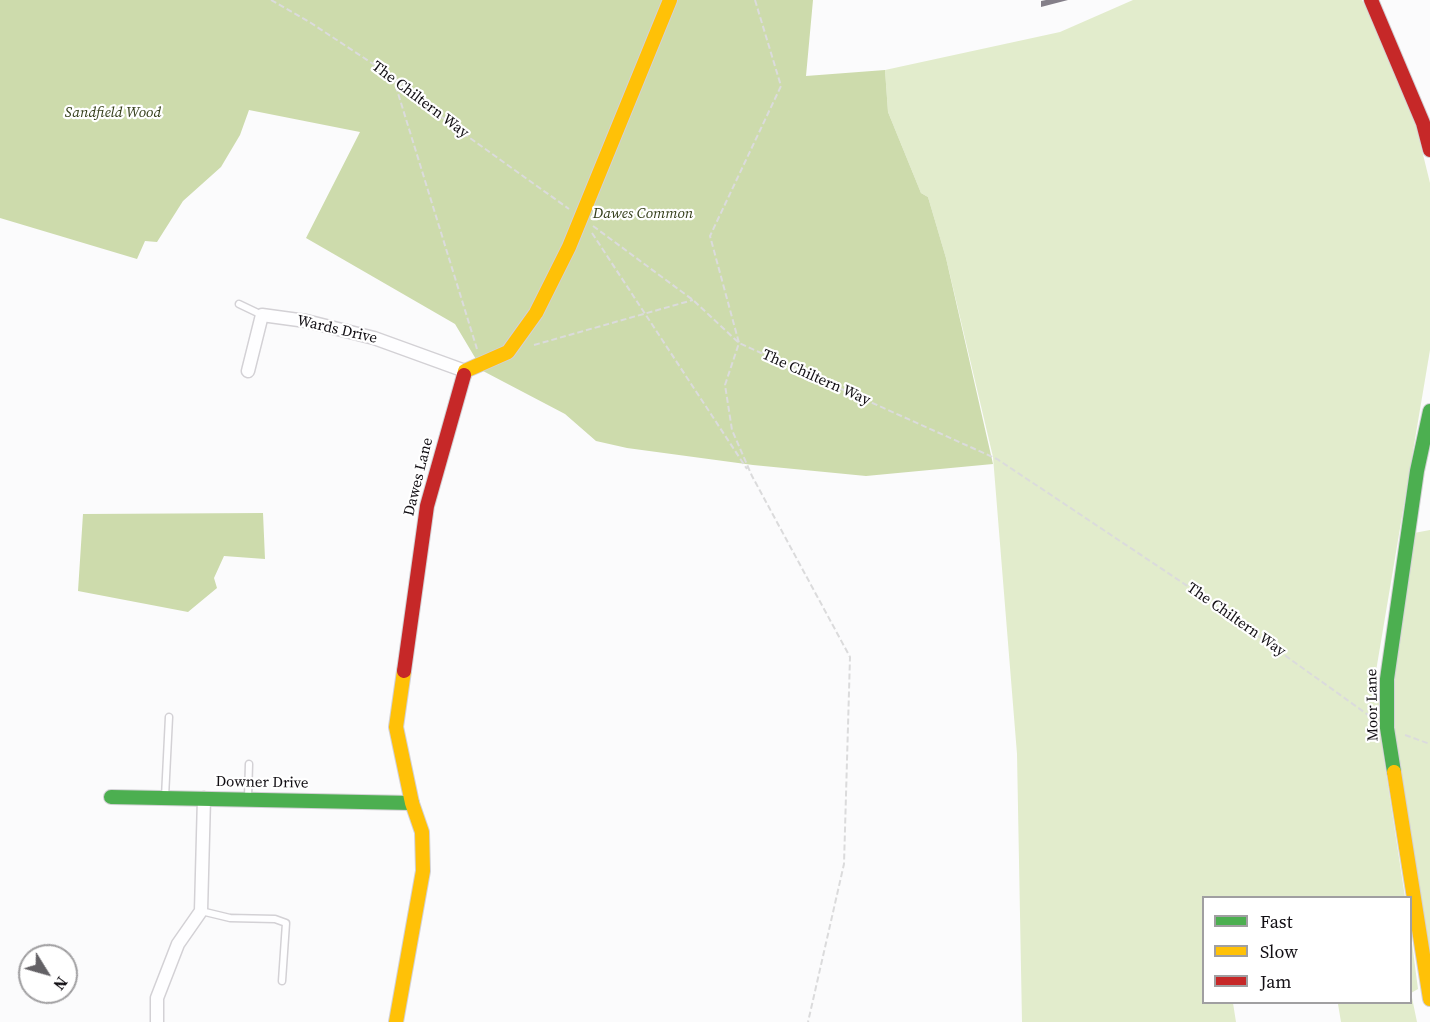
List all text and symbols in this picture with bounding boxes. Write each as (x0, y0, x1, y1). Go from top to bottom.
street label: The Chiltern Way (368, 58, 472, 142)
park label: Sandfield Wood (65, 104, 161, 122)
park label: Dawes Common (593, 205, 693, 223)
street label: Wards Drive (295, 312, 379, 348)
street label: The Chiltern Way (759, 346, 873, 410)
street label: Dawes Lane (401, 436, 437, 518)
street label: The Chiltern Way (1183, 579, 1289, 661)
street label: Moor Lane (1363, 668, 1383, 742)
street label: Downer Drive (215, 773, 309, 793)
legend (1202, 896, 1412, 1004)
text: Fast (1260, 909, 1293, 934)
text: Slow (1260, 939, 1298, 964)
north arrow (18, 944, 78, 1004)
text: Jam (1260, 969, 1292, 994)
text: N (48, 972, 73, 995)

